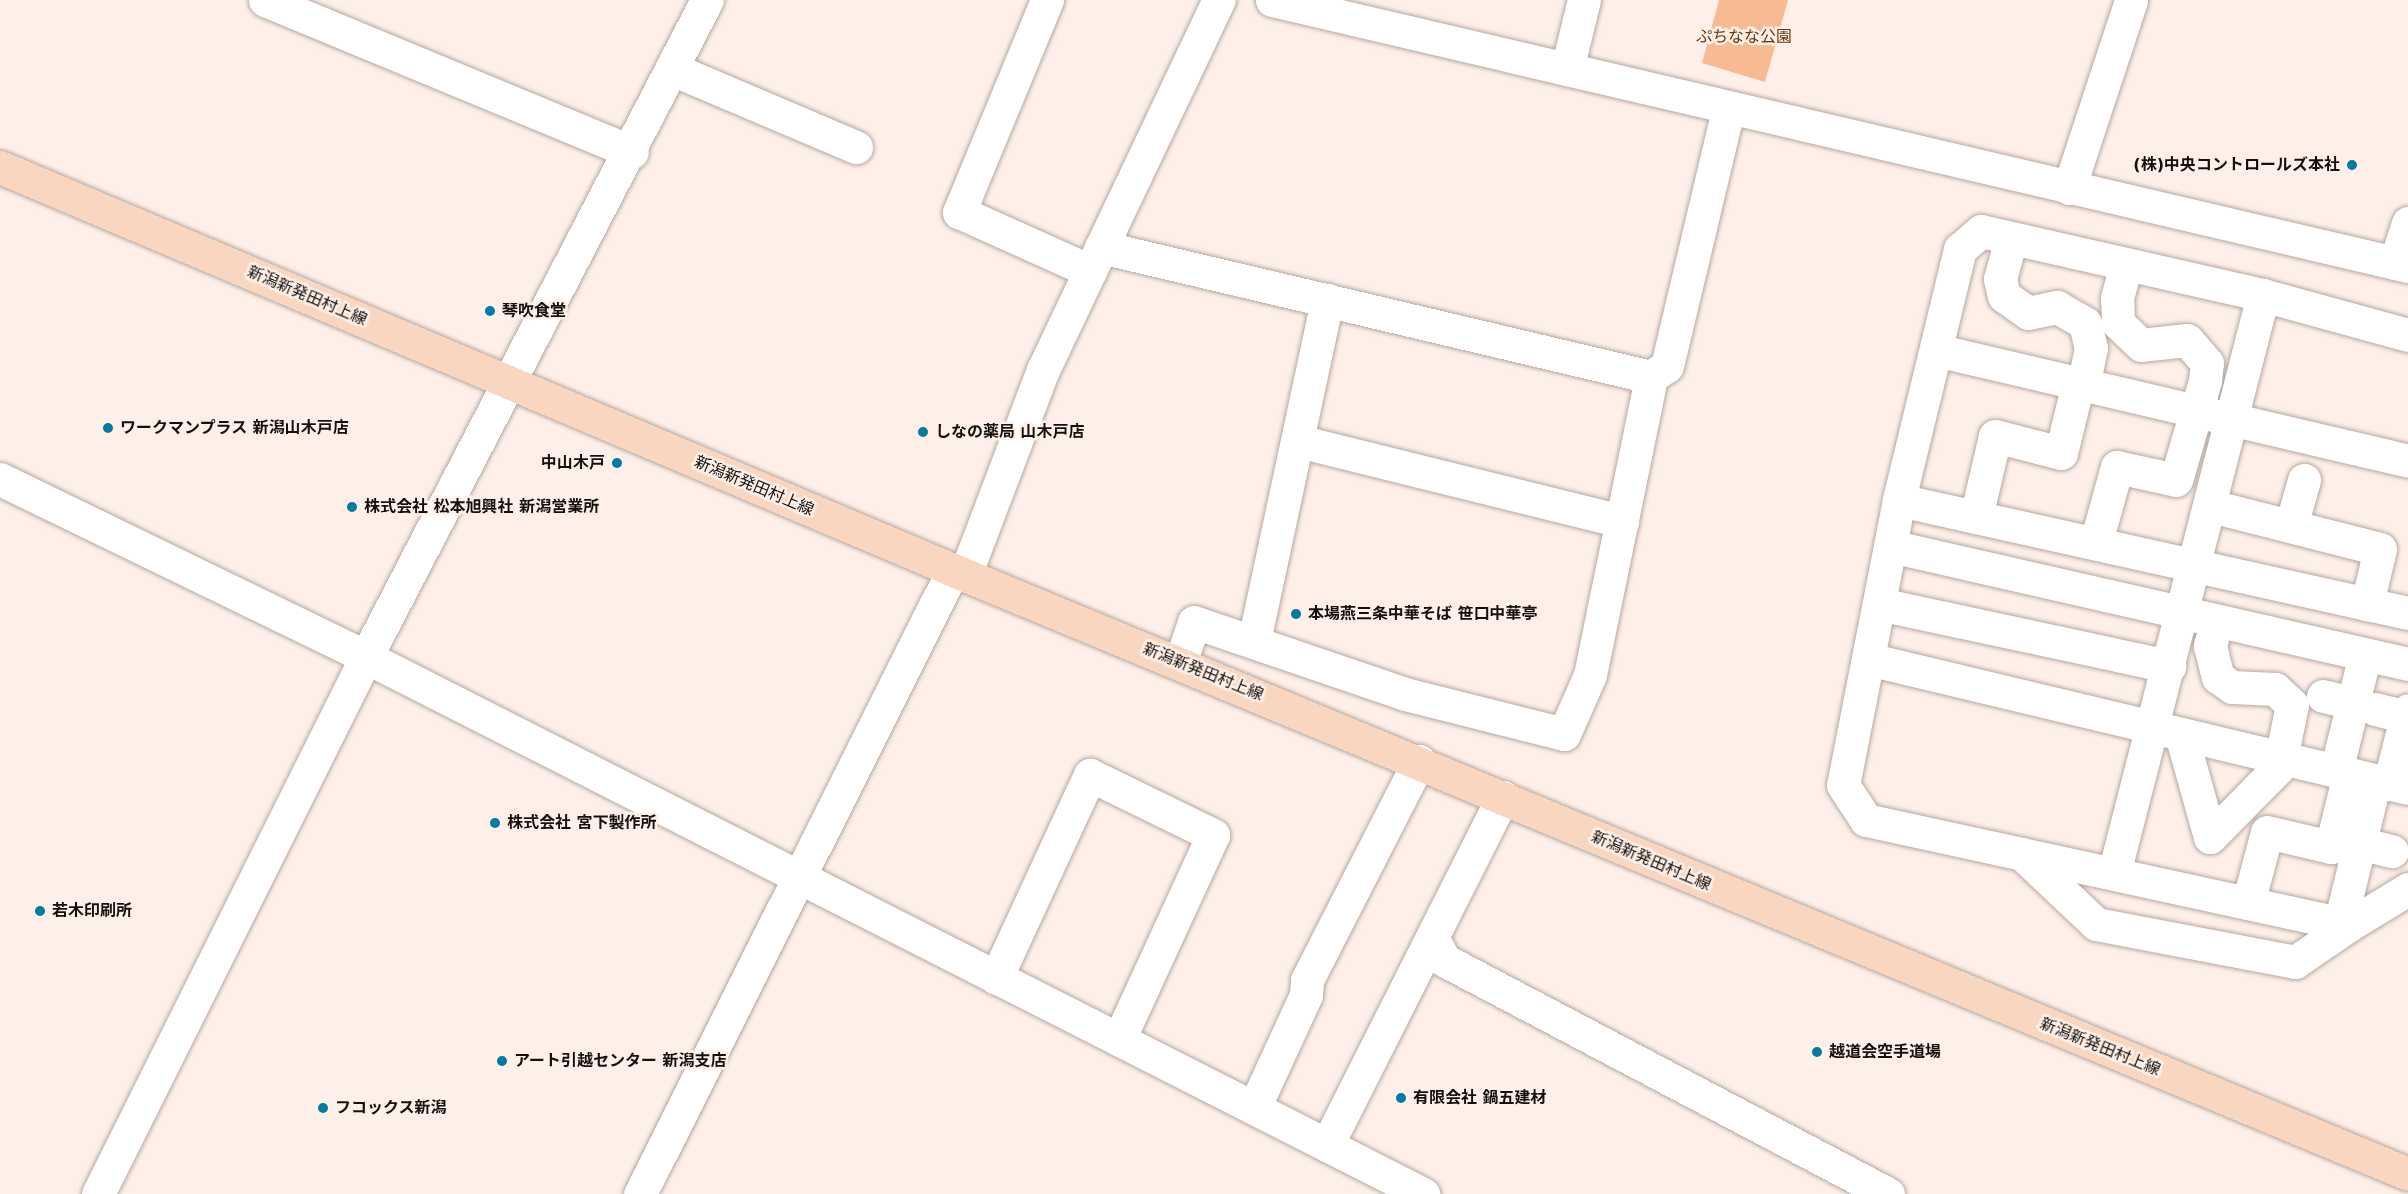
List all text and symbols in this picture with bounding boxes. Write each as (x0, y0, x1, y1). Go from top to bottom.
park label: ぷちなな公園 (1696, 27, 1792, 47)
place label: (株)中央コントロールズ本社 (2133, 155, 2340, 175)
marker: (株)中央コントロールズ本社 (2345, 158, 2359, 172)
street label: 新潟新発田村上線 (244, 262, 370, 330)
place label: 琴吹食堂 (502, 301, 566, 321)
marker: 琴吹食堂 (483, 304, 497, 318)
place label: ワークマンプラス 新潟山木戸店 (120, 418, 350, 438)
marker: ワークマンプラス 新潟山木戸店 (101, 421, 115, 435)
place label: しなの薬局 山木戸店 (935, 422, 1085, 442)
marker: しなの薬局 山木戸店 (916, 425, 930, 439)
street label: 新潟新発田村上線 (691, 452, 817, 520)
place label: 中山木戸 (541, 453, 605, 473)
marker: 中山木戸 (610, 456, 624, 470)
place label: 株式会社 松本旭興社 新潟営業所 (364, 497, 599, 517)
marker: 株式会社 松本旭興社 新潟営業所 (345, 500, 359, 514)
place label: 本場燕三条中華そば 笹口中華亭 (1308, 604, 1538, 624)
marker: 本場燕三条中華そば 笹口中華亭 (1289, 607, 1303, 621)
street label: 新潟新発田村上線 (1140, 639, 1266, 705)
place label: 株式会社 宮下製作所 (507, 813, 657, 833)
marker: 株式会社 宮下製作所 (488, 816, 502, 830)
street label: 新潟新発田村上線 (1588, 827, 1714, 895)
place label: 若木印刷所 (52, 901, 132, 921)
marker: 若木印刷所 (33, 904, 47, 918)
street label: 新潟新発田村上線 (2037, 1014, 2163, 1080)
place label: 越道会空手道場 (1829, 1042, 1941, 1062)
marker: 越道会空手道場 (1810, 1045, 1824, 1059)
place label: アート引越センター 新潟支店 (514, 1051, 727, 1071)
marker: アート引越センター 新潟支店 (495, 1054, 509, 1068)
place label: 有限会社 鍋五建材 (1413, 1088, 1547, 1108)
marker: 有限会社 鍋五建材 (1394, 1091, 1408, 1105)
place label: フコックス新潟 (335, 1098, 447, 1118)
marker: フコックス新潟 (316, 1101, 330, 1115)

